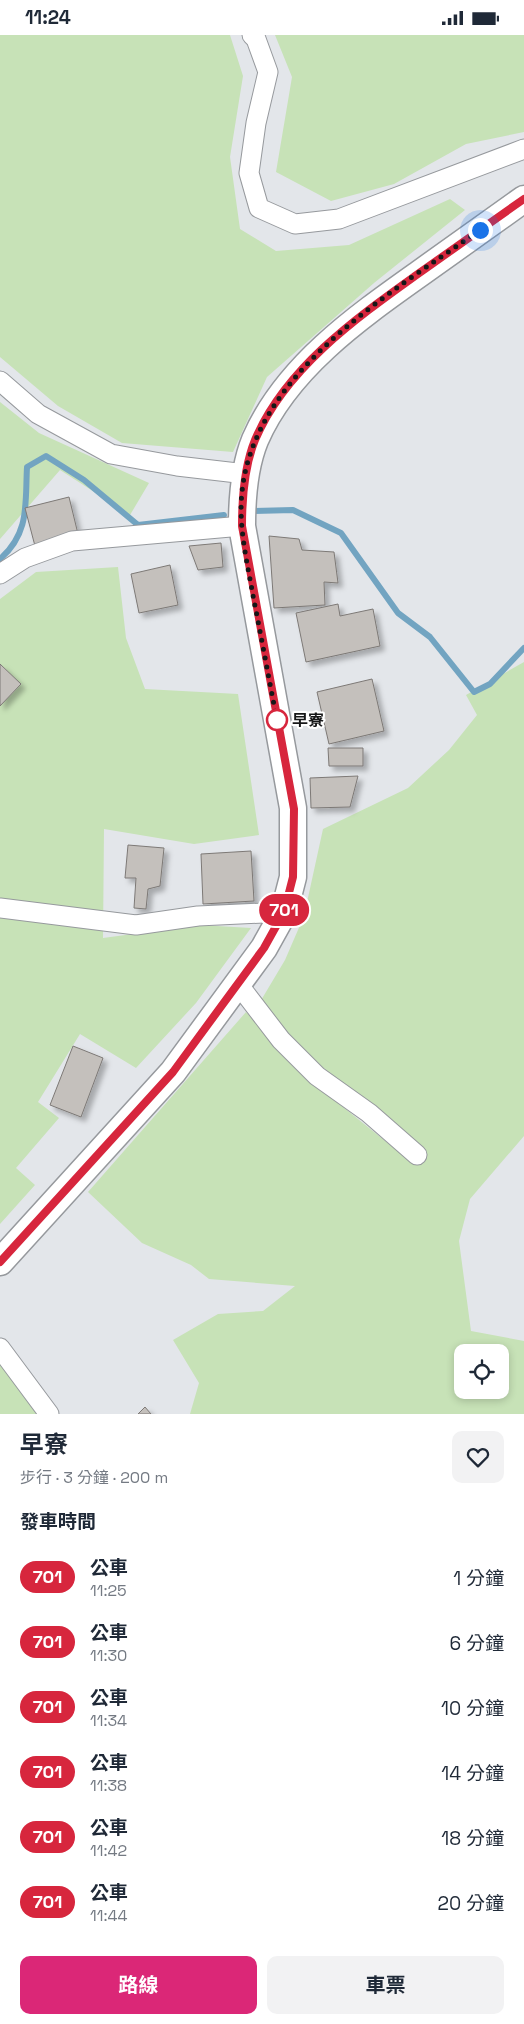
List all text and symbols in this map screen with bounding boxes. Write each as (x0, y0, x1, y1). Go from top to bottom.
text: 11:24 (25, 5, 71, 30)
your location (468, 218, 493, 243)
marker: 早寮 (266, 709, 288, 731)
place label: 早寮 (292, 710, 324, 731)
line badge: 701 (255, 894, 313, 926)
text: 701 (269, 898, 299, 921)
map controls (454, 1344, 509, 1399)
button: locate (454, 1344, 509, 1399)
text: 早寮 (20, 1429, 68, 1460)
button: heart (452, 1431, 504, 1483)
text: 步行 · 3 分鐘 · 200 m (20, 1467, 168, 1488)
text: 發車時間 (20, 1509, 96, 1534)
text: 公車 (90, 1555, 128, 1580)
text: 701 (33, 1565, 62, 1588)
text: 1 分鐘 (453, 1566, 504, 1591)
text: 11:25 (90, 1580, 127, 1601)
text: 公車 (90, 1620, 128, 1645)
text: 701 (33, 1630, 62, 1653)
text: 6 分鐘 (449, 1631, 504, 1656)
text: 11:30 (90, 1645, 127, 1666)
text: 公車 (90, 1685, 128, 1710)
text: 701 (33, 1695, 62, 1718)
text: 10 分鐘 (441, 1696, 504, 1721)
text: 11:34 (90, 1710, 127, 1731)
text: 公車 (90, 1750, 128, 1775)
text: 701 (33, 1760, 62, 1783)
text: 14 分鐘 (441, 1761, 504, 1786)
text: 11:38 (90, 1775, 127, 1796)
text: 公車 (90, 1815, 128, 1840)
text: 701 (33, 1825, 62, 1848)
text: 18 分鐘 (441, 1826, 504, 1851)
text: 11:42 (90, 1840, 127, 1861)
text: 公車 (90, 1880, 128, 1905)
text: 701 (33, 1890, 62, 1913)
text: 20 分鐘 (437, 1891, 504, 1916)
text: 11:44 (90, 1905, 127, 1926)
button: 路線 (20, 1956, 257, 2014)
button: 車票 (267, 1956, 504, 2014)

